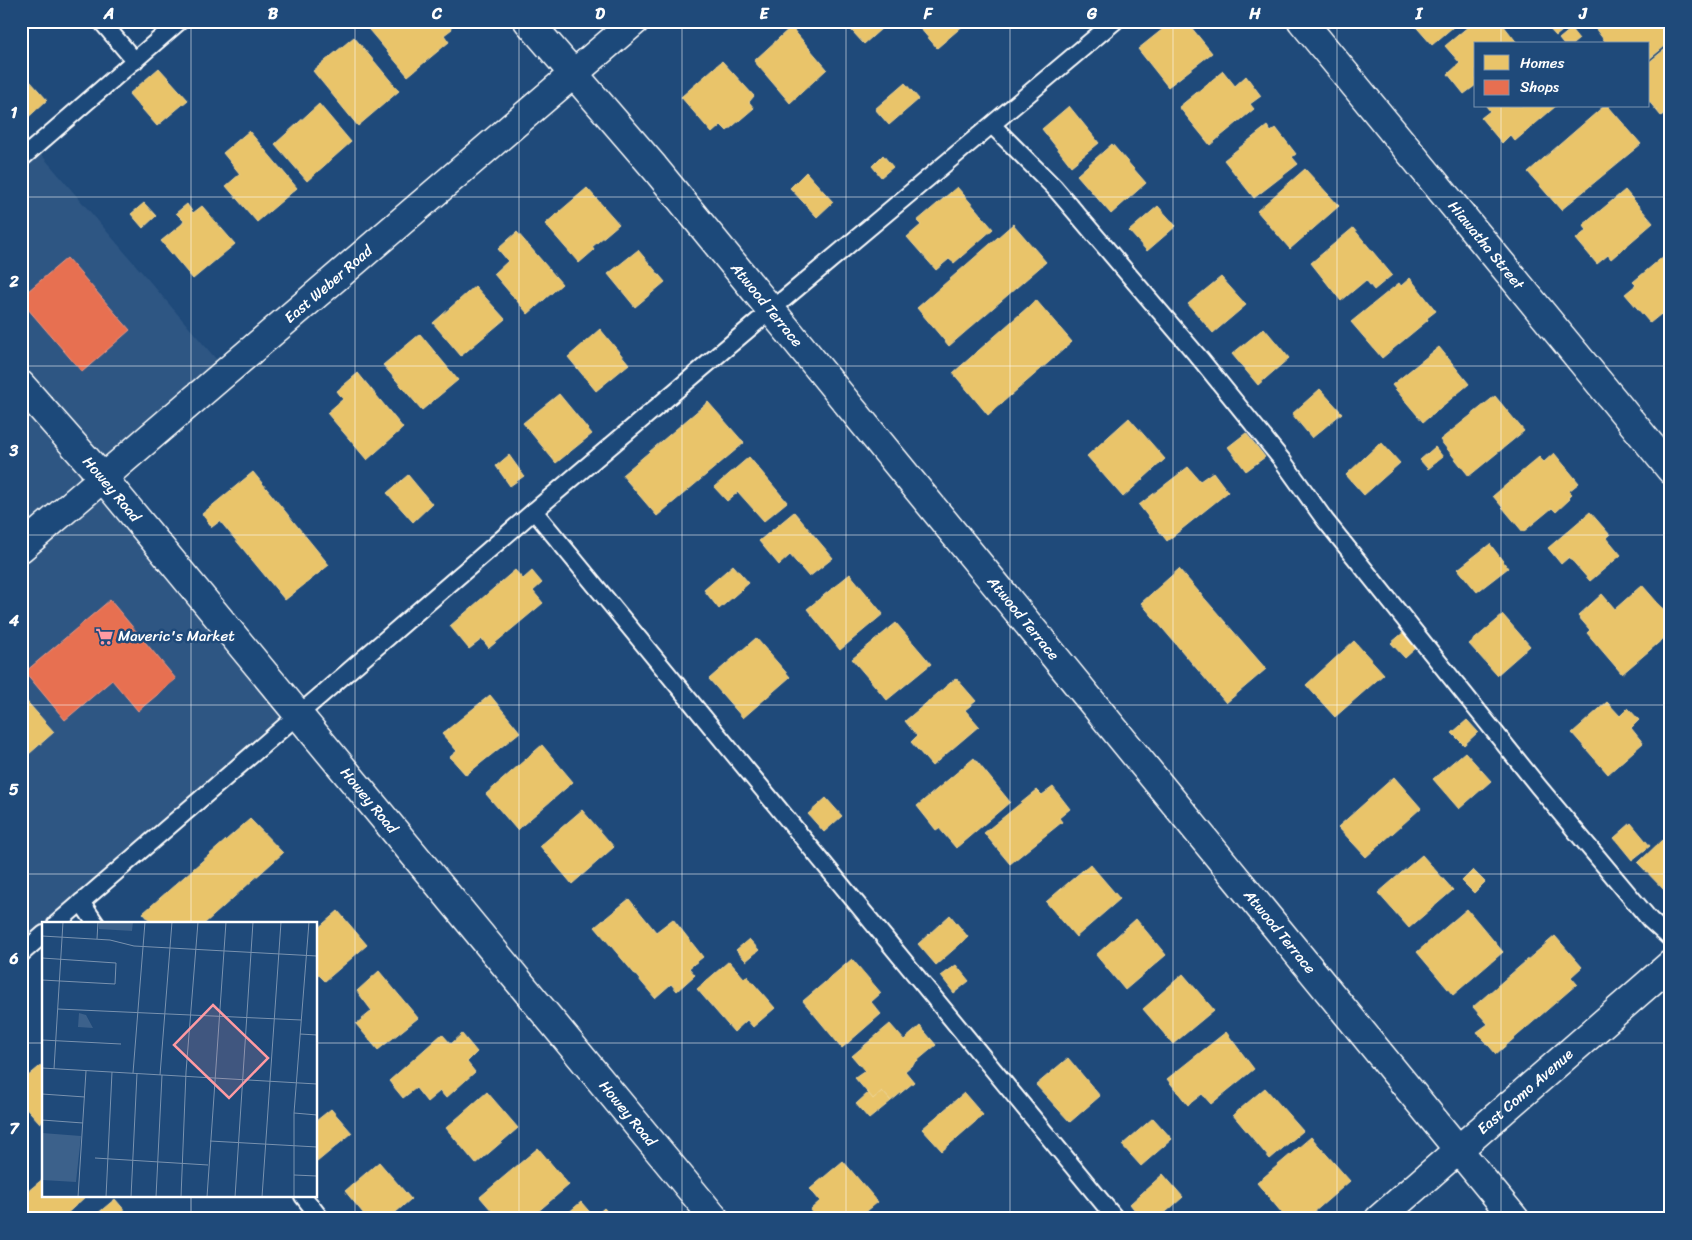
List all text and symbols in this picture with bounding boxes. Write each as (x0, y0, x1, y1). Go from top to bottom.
text: A (103, 0, 114, 28)
text: B (268, 0, 279, 28)
text: C (431, 0, 443, 28)
text: D (595, 0, 605, 28)
text: E (760, 0, 770, 28)
text: F (923, 0, 934, 28)
text: G (1086, 0, 1098, 28)
text: H (1248, 0, 1261, 28)
text: I (1415, 0, 1424, 28)
text: J (1578, 0, 1588, 28)
legend (1474, 42, 1650, 108)
text: Homes (1520, 50, 1564, 76)
text: Shops (1520, 74, 1560, 100)
text: 1 (11, 98, 18, 127)
street label: Hiawatha Street (1441, 195, 1531, 296)
street label: East Weber Road (278, 238, 379, 330)
street label: Atwood Terrace (723, 256, 810, 353)
text: 2 (8, 267, 19, 296)
text: 3 (9, 436, 19, 465)
street label: Howey Road (76, 450, 148, 529)
street label: Atwood Terrace (980, 569, 1066, 667)
text: 4 (8, 606, 19, 635)
place label: Maveric's Market (118, 623, 235, 649)
supermarket icon: Maveric's Market (94, 626, 114, 646)
street label: Howey Road (334, 761, 405, 840)
text: 5 (9, 775, 19, 804)
street label: Atwood Terrace (1236, 883, 1323, 980)
inset map (42, 922, 318, 1198)
text: 6 (8, 944, 19, 973)
street label: East Como Avenue (1471, 1042, 1579, 1141)
street label: Howey Road (592, 1074, 664, 1153)
text: 7 (9, 1114, 20, 1143)

